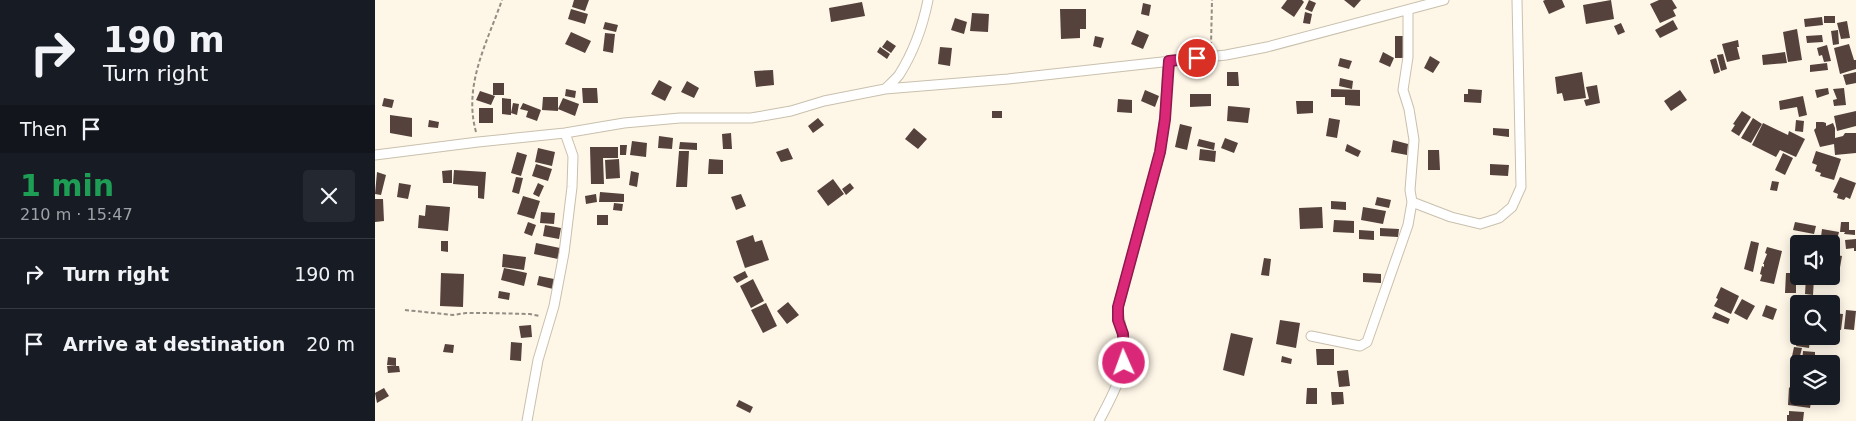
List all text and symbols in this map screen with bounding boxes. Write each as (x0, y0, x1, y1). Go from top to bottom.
icon: right (20, 20, 85, 85)
text: 190 m (103, 20, 225, 60)
pin (1176, 37, 1218, 79)
icon: arrive (1183, 44, 1211, 72)
text: Turn right (103, 61, 208, 86)
icon: arrive (77, 115, 105, 143)
text: Then (20, 118, 67, 140)
text: 1 min (20, 168, 114, 203)
button: close (303, 170, 355, 222)
text: 210 m · 15:47 (20, 205, 133, 224)
map controls (1790, 235, 1840, 405)
button: sound (1790, 235, 1840, 285)
icon: right (20, 260, 48, 288)
text: Turn right (63, 263, 169, 285)
text: 190 m (294, 263, 355, 285)
button: search (1790, 295, 1840, 345)
icon: arrive (20, 330, 48, 358)
text: Arrive at destination (63, 333, 285, 355)
text: 20 m (306, 333, 355, 355)
position arrow (1097, 336, 1149, 388)
button: layers (1790, 355, 1840, 405)

